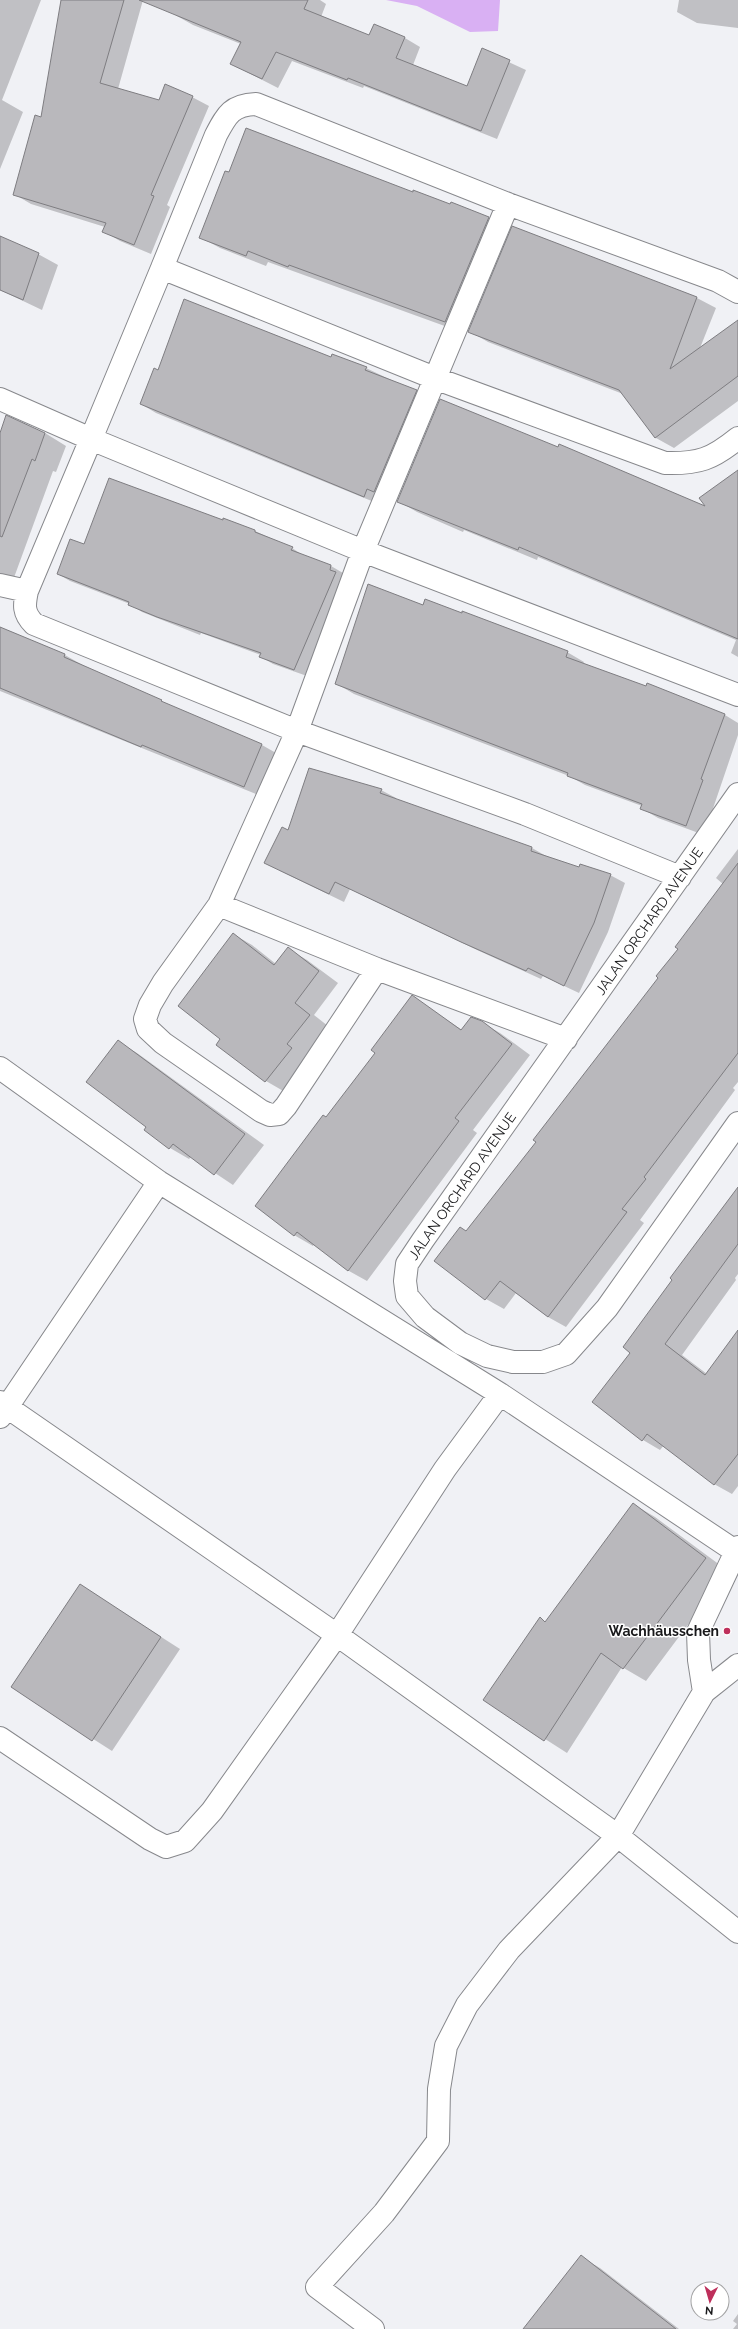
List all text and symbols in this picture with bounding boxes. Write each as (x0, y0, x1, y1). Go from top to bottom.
street label: JALAN ORCHARD AVENUE (592, 844, 706, 998)
street label: JALAN ORCHARD AVENUE (405, 1109, 519, 1263)
place label: Wachhäusschen (609, 1623, 719, 1639)
marker: Wachhäusschen (722, 1626, 732, 1636)
north arrow (690, 2281, 730, 2321)
text: N (704, 2304, 714, 2317)

